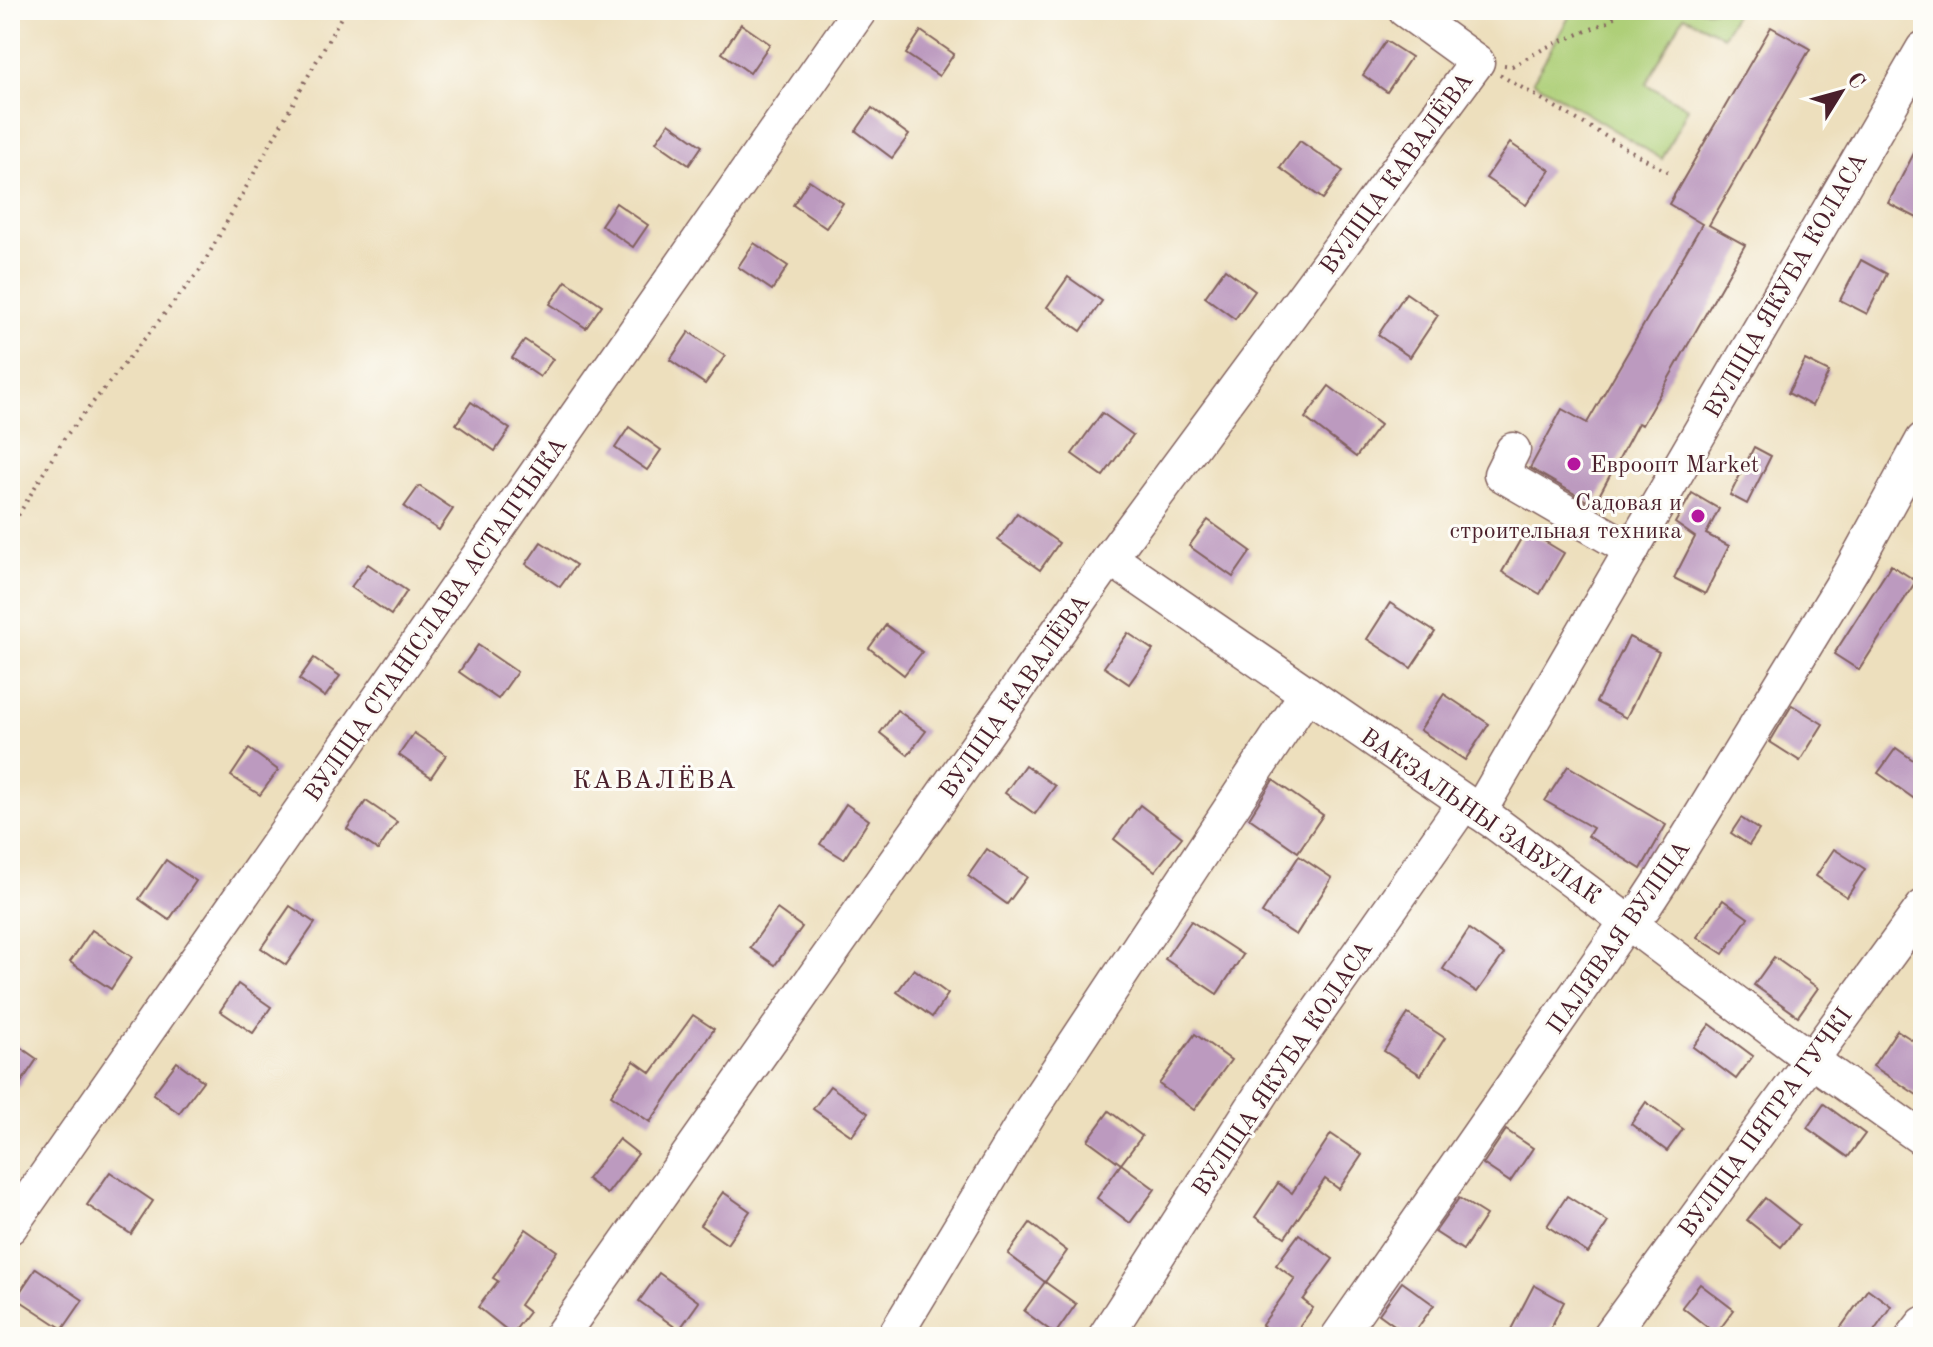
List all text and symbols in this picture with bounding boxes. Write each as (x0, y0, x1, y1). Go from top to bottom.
north arrow (1801, 52, 1881, 132)
street label: ВУЛІЦА КАВАЛЁВА (1314, 67, 1479, 279)
text: С (1842, 69, 1869, 94)
street label: ВУЛІЦА ЯКУБА КОЛАСА (1701, 149, 1873, 423)
street label: ВУЛІЦА СТАНІСЛАВА АСТАПЧЫКА (301, 434, 572, 807)
place label: Евроопт Market (1590, 454, 1759, 478)
marker: Евроопт Market (1565, 455, 1583, 473)
place label: Садовая и строительная техника (1450, 492, 1682, 544)
marker: Садовая и строительная техника (1689, 507, 1707, 525)
street label: ВУЛІЦА КАВАЛЁВА (934, 589, 1095, 803)
street label: ВАКЗАЛЬНЫ ЗАВУЛАК (1355, 725, 1605, 910)
district label: КАВАЛЁВА (572, 765, 738, 794)
street label: ПАЛЯВАЯ ВУЛІЦА (1544, 837, 1695, 1039)
street label: ВУЛІЦА ЯКУБА КОЛАСА (1189, 937, 1378, 1201)
street label: ВУЛІЦА ПЯТРА ГУЧКІ (1676, 1004, 1858, 1242)

